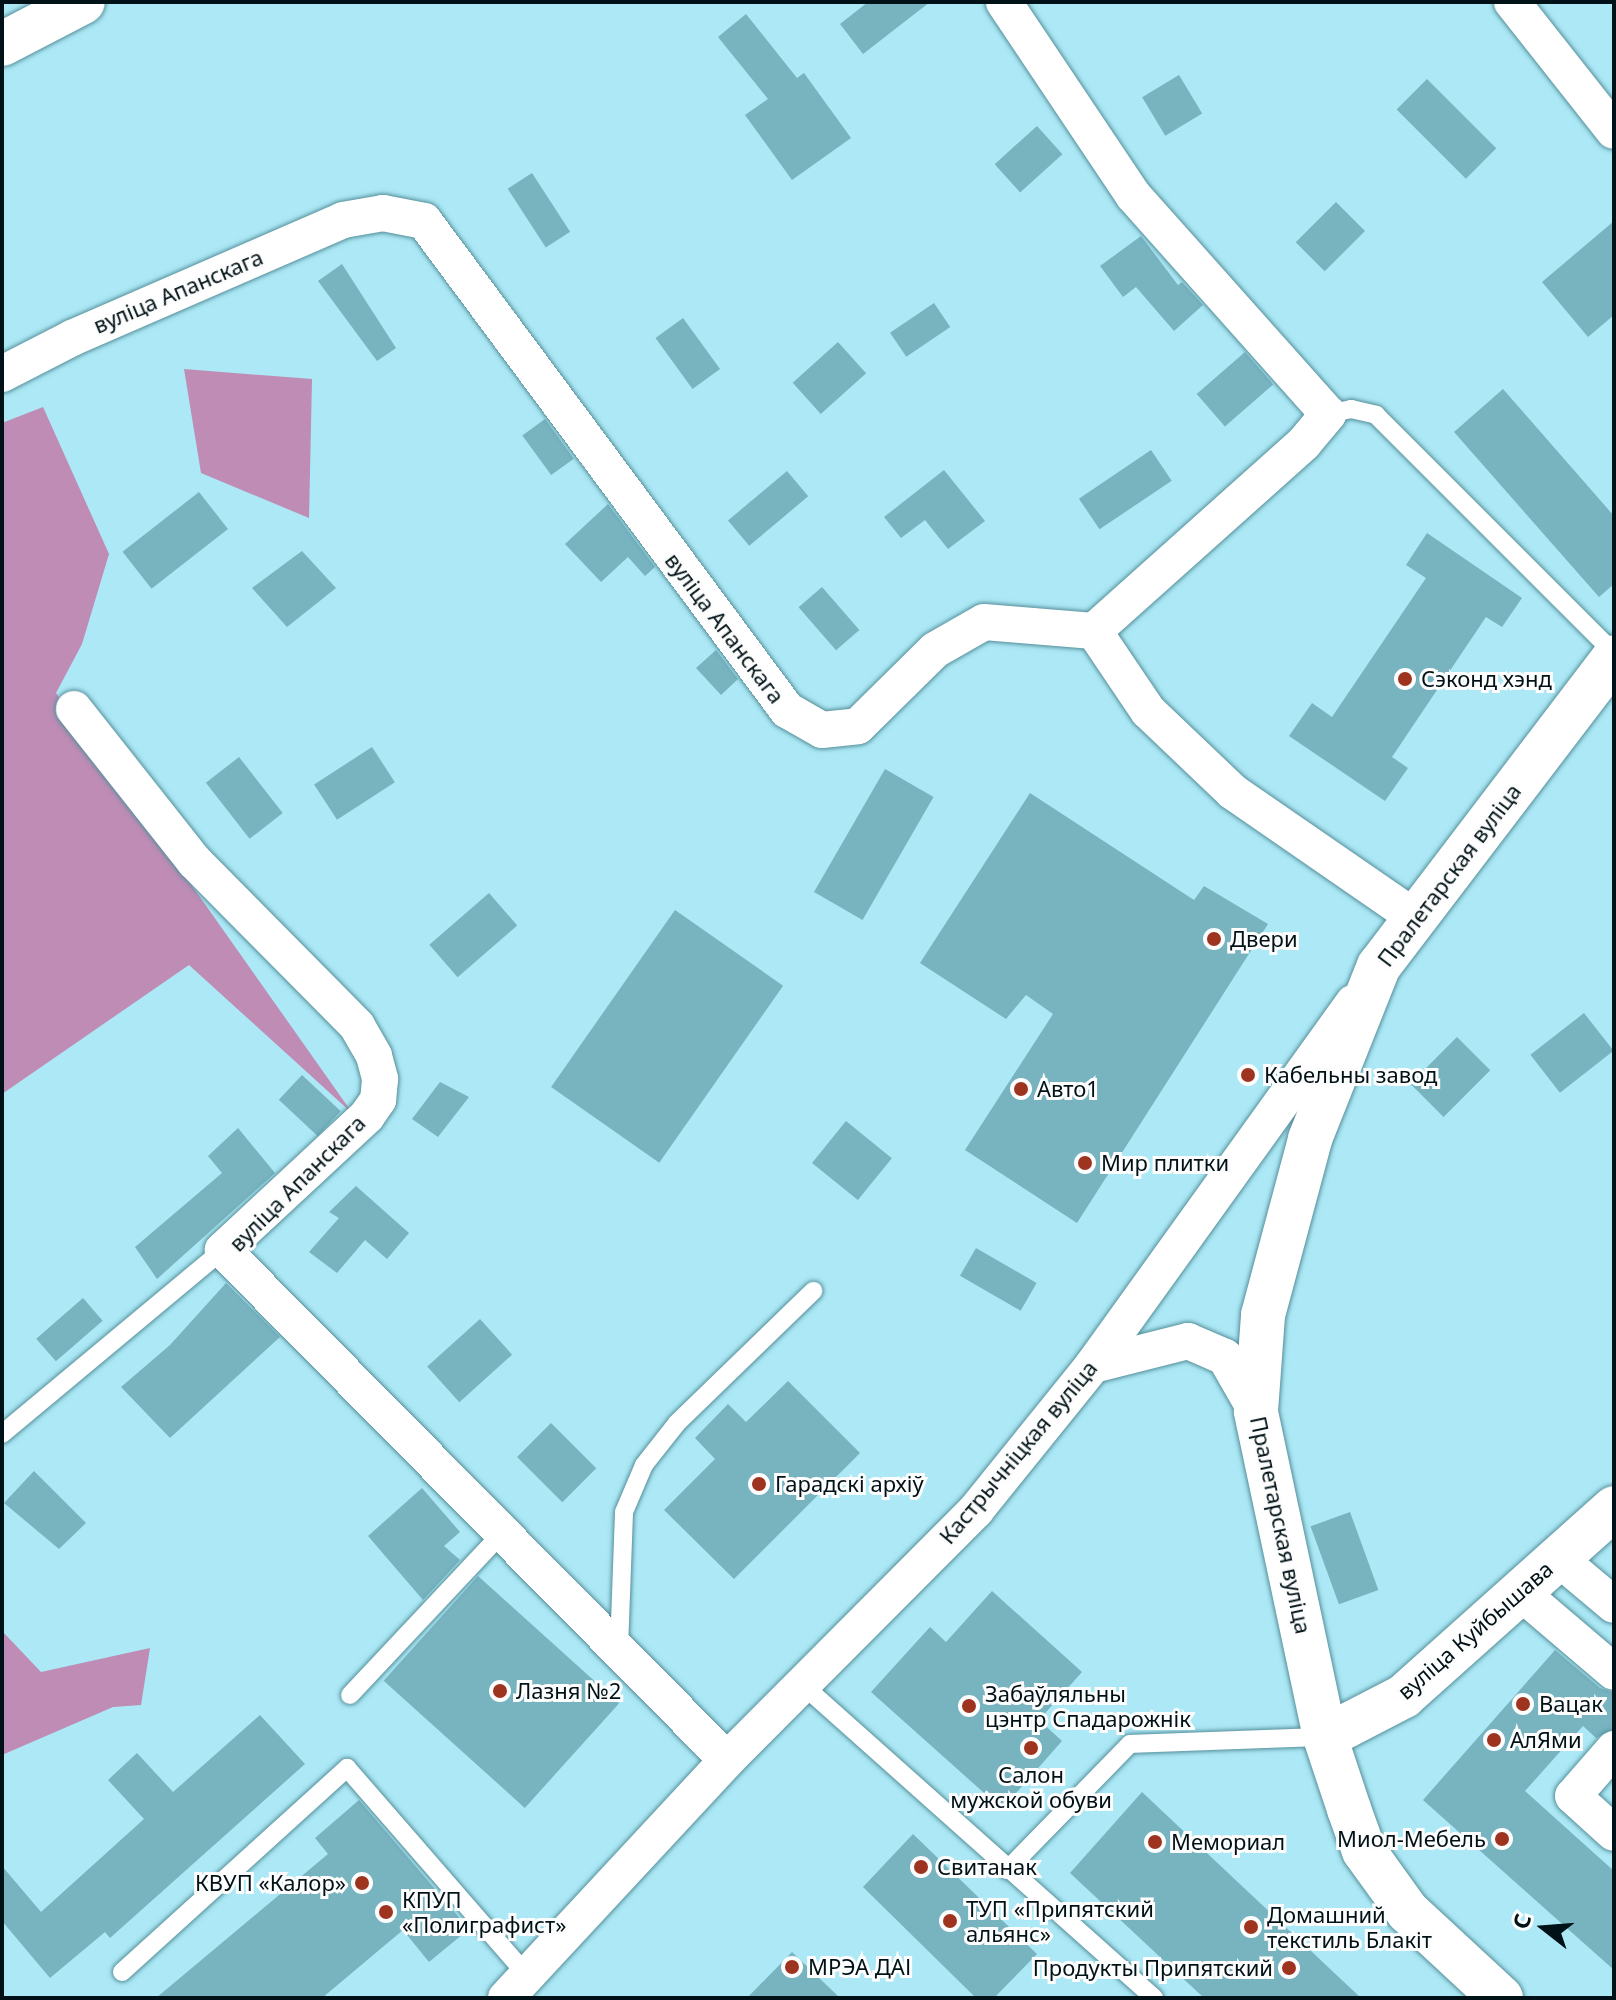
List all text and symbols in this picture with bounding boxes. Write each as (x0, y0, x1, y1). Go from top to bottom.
street label: вуліца Апанскага (89, 243, 267, 339)
street label: вуліца Апанскага (660, 548, 790, 708)
place label: Сэконд хэнд (1421, 666, 1552, 692)
marker: Сэконд хэнд (1396, 670, 1414, 688)
street label: Пралетарская вуліца (1372, 779, 1526, 971)
place label: Двери (1230, 926, 1298, 952)
marker: Двери (1205, 930, 1223, 948)
place label: Кабельны завод (1264, 1062, 1437, 1088)
marker: Кабельны завод (1239, 1066, 1257, 1084)
place label: Авто1 (1037, 1076, 1099, 1102)
marker: Авто1 (1012, 1080, 1030, 1098)
street label: вуліца Апанскага (223, 1109, 371, 1257)
place label: Мир плитки (1101, 1150, 1229, 1176)
marker: Мир плитки (1076, 1154, 1094, 1172)
street label: Кастрычніцкая вуліца (934, 1355, 1102, 1549)
street label: Пралетарская вуліца (1245, 1414, 1317, 1636)
place label: Гарадскі архіў (775, 1471, 924, 1497)
marker: Гарадскі архіў (750, 1475, 768, 1493)
street label: вуліца Куйбышава (1392, 1555, 1558, 1705)
place label: Лазня №2 (516, 1678, 621, 1704)
place label: Забаўляльны цэнтр Спадарожнік (985, 1680, 1191, 1732)
marker: Лазня №2 (491, 1682, 509, 1700)
place label: Вацак (1539, 1691, 1603, 1717)
marker: Вацак (1514, 1695, 1532, 1713)
marker: Забаўляльны цэнтр Спадарожнік (960, 1697, 978, 1715)
place label: АлЯми (1510, 1727, 1582, 1753)
marker: АлЯми (1485, 1731, 1503, 1749)
marker: Салон мужской обуви (1022, 1739, 1040, 1757)
place label: Салон мужской обуви (950, 1761, 1112, 1812)
place label: Миол-Мебель (1337, 1826, 1486, 1852)
place label: Мемориал (1171, 1829, 1285, 1855)
marker: Миол-Мебель (1493, 1830, 1511, 1848)
marker: Мемориал (1146, 1833, 1164, 1851)
place label: Свитанак (937, 1854, 1037, 1880)
marker: Свитанак (912, 1858, 930, 1876)
place label: КВУП «Калор» (195, 1870, 346, 1896)
marker: КВУП «Калор» (353, 1874, 371, 1892)
place label: КПУП «Полиграфист» (402, 1886, 566, 1938)
north arrow (1504, 1888, 1584, 1968)
place label: ТУП «Припятский альянс» (966, 1895, 1154, 1946)
place label: Домашний текстиль Блакіт (1267, 1901, 1432, 1952)
marker: КПУП «Полиграфист» (377, 1903, 395, 1921)
text: С (1505, 1910, 1537, 1932)
marker: ТУП «Припятский альянс» (941, 1912, 959, 1930)
marker: Домашний текстиль Блакіт (1242, 1918, 1260, 1936)
place label: МРЭА ДАІ (808, 1954, 911, 1980)
place label: Продукты Припятский (1033, 1955, 1273, 1981)
marker: МРЭА ДАІ (783, 1958, 801, 1976)
marker: Продукты Припятский (1280, 1959, 1298, 1977)

